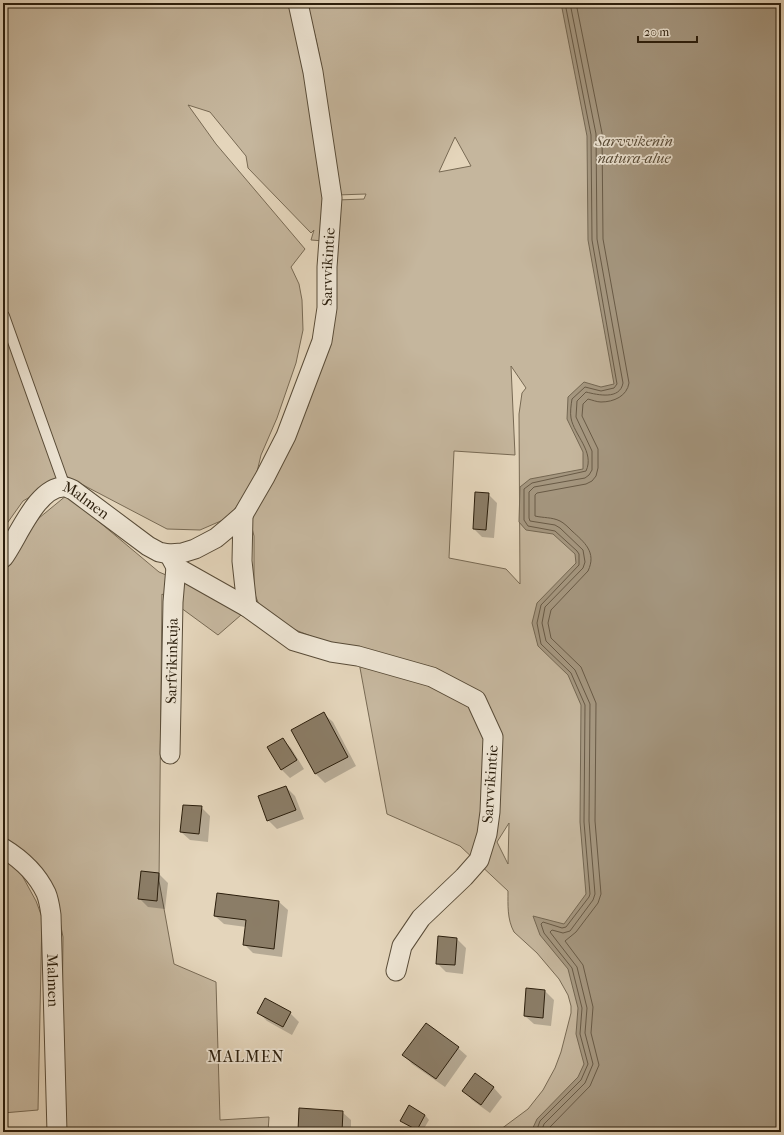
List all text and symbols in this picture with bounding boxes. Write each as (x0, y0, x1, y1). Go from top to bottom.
scale bar (638, 18, 697, 44)
text: 20 m (644, 25, 669, 39)
park label: Sarvvikenin natura-alue (594, 132, 673, 167)
street label: Sarvvikintie (318, 226, 339, 306)
street label: Malmen (60, 478, 113, 523)
street label: Sarfvikinkuja (162, 617, 182, 704)
street label: Sarvvikintie (478, 744, 502, 824)
street label: Malmen (43, 953, 63, 1008)
district label: MALMEN (207, 1047, 285, 1066)

